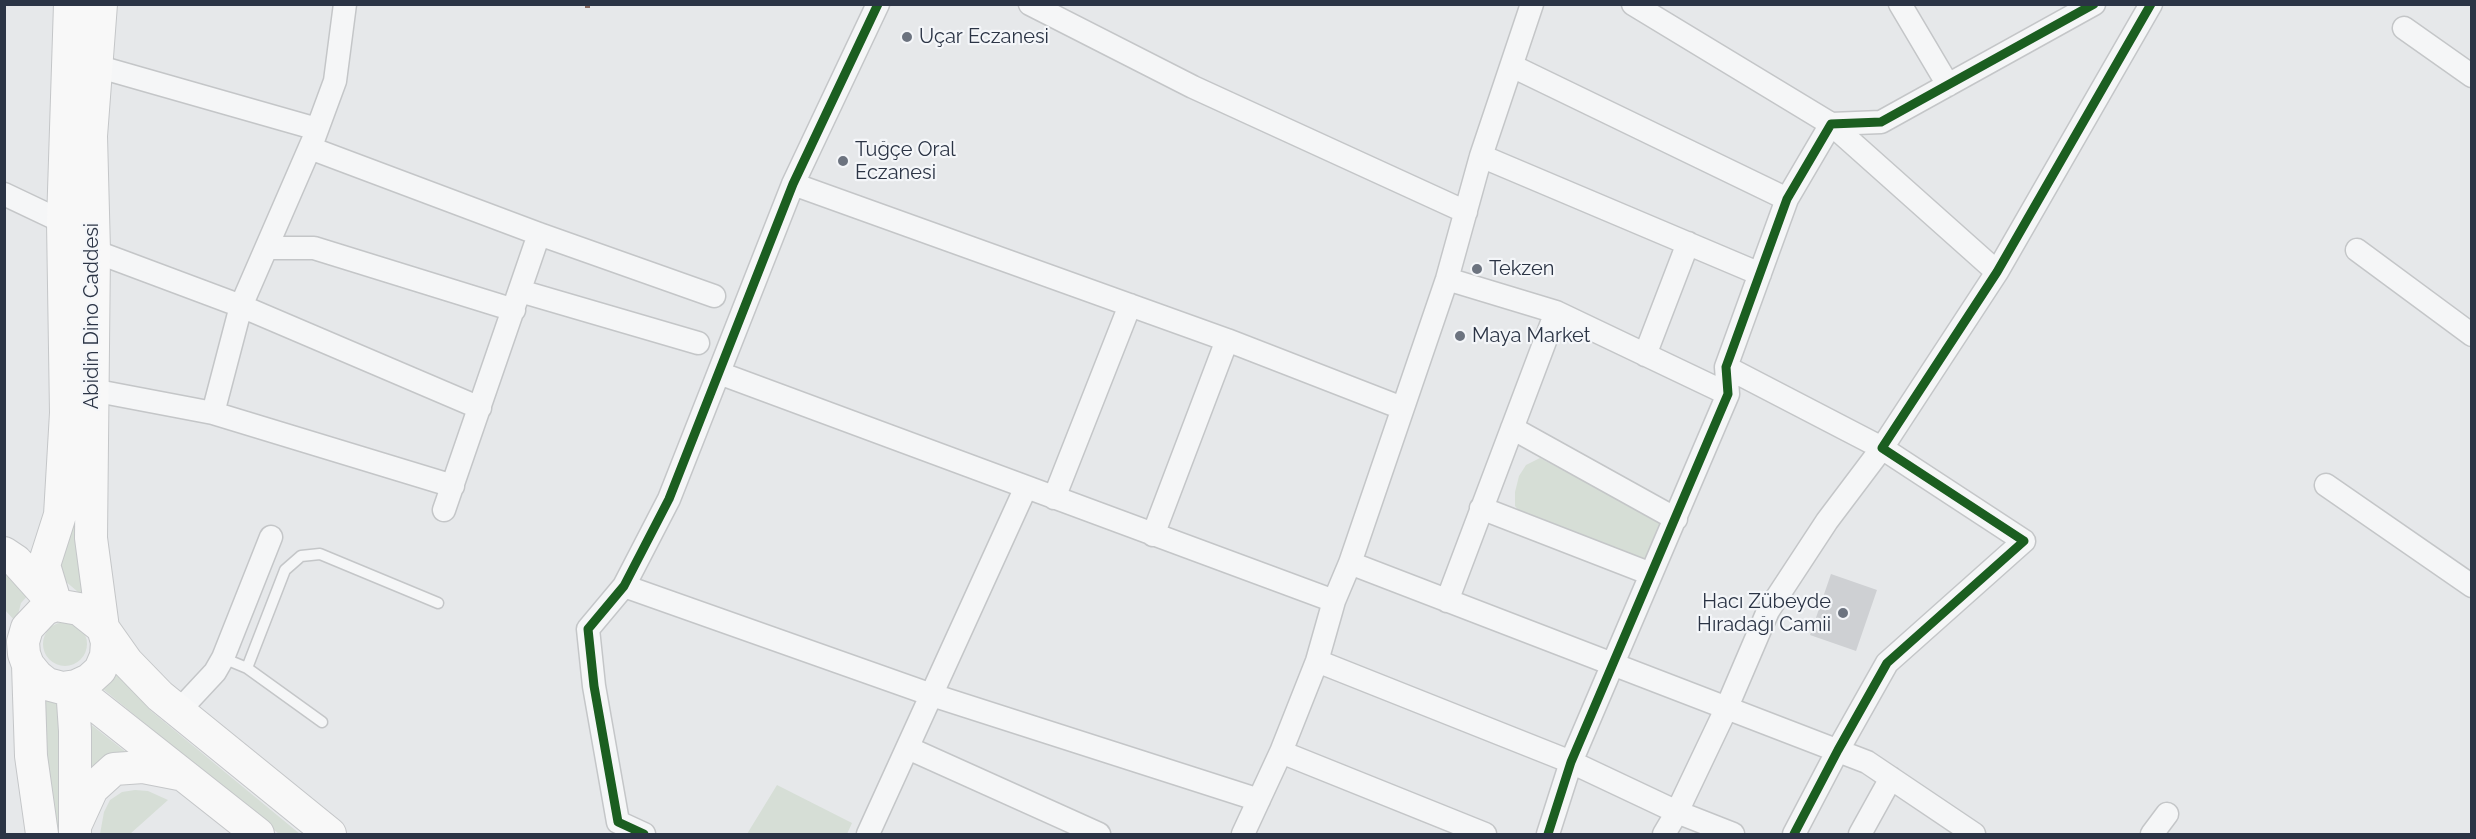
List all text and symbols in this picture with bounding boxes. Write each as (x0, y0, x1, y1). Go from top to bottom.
place label: Uçar Eczanesi (919, 25, 1049, 49)
marker: Uçar Eczanesi (900, 30, 914, 44)
place label: Tuğçe Oral Eczanesi (855, 138, 956, 185)
marker: Tuğçe Oral Eczanesi (836, 154, 850, 168)
street label: Abidin Dino Caddesi (80, 223, 104, 409)
place label: Tekzen (1489, 257, 1554, 281)
marker: Tekzen (1470, 262, 1484, 276)
place label: Maya Market (1472, 324, 1590, 348)
marker: Maya Market (1453, 329, 1467, 343)
place label: Hacı Zübeyde Hıradağı Camii (1697, 590, 1831, 637)
marker: Hacı Zübeyde Hıradağı Camii (1836, 606, 1850, 620)

